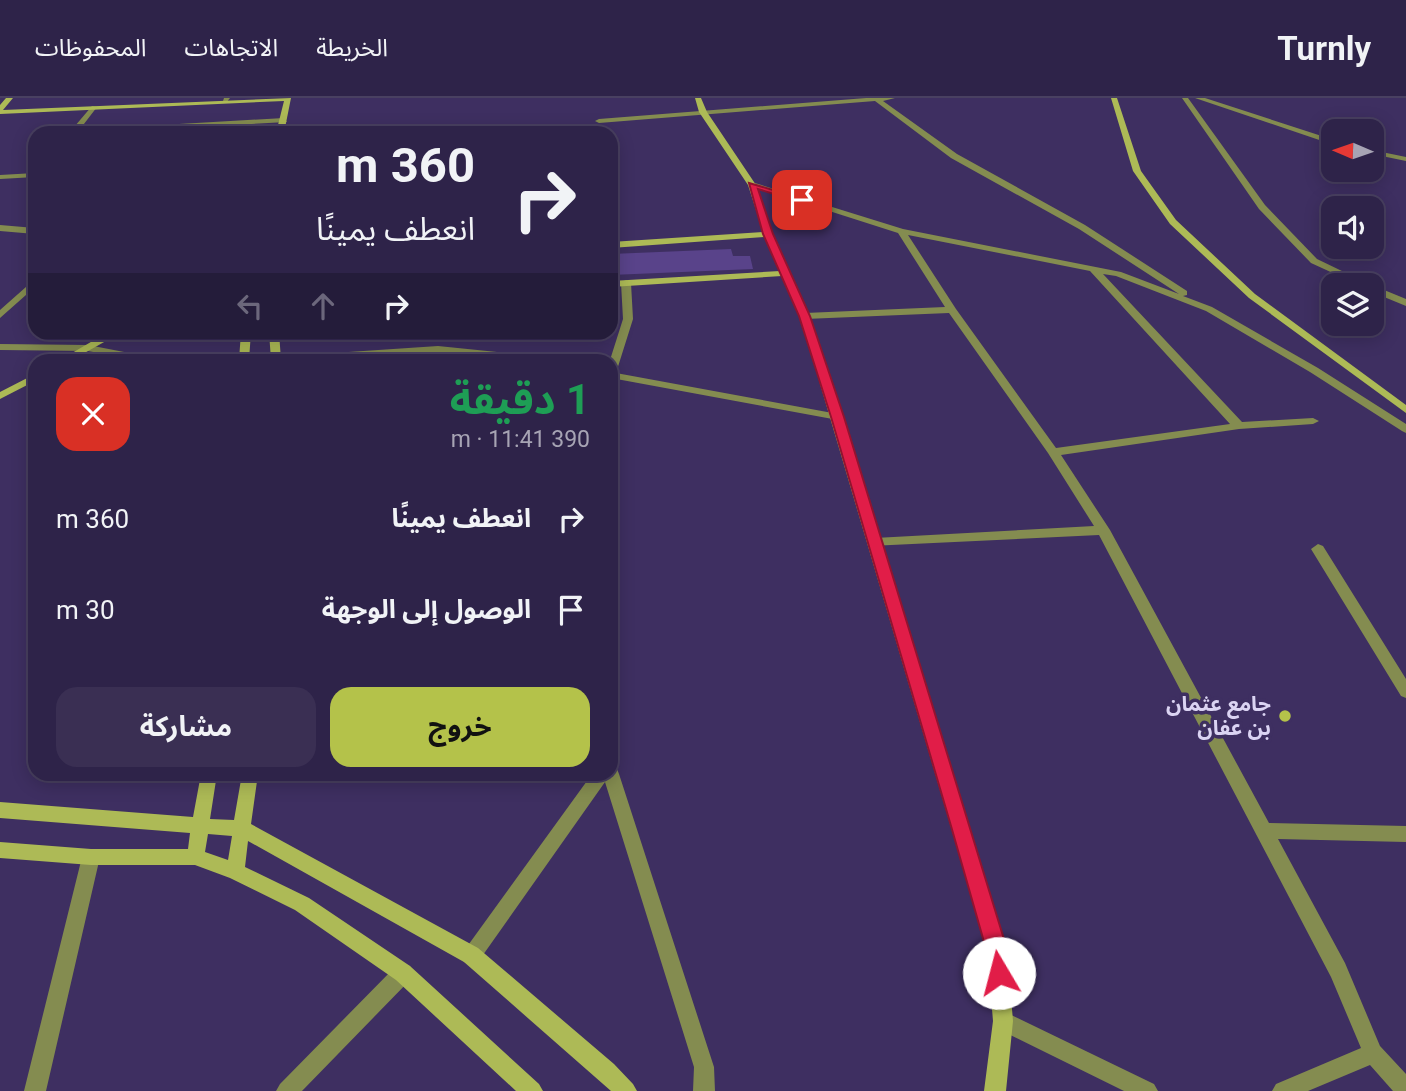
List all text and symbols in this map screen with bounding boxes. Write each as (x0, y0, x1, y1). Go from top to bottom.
text: Turnly (1277, 29, 1371, 68)
text: المحفوظات (35, 34, 146, 62)
text: الاتجاهات (184, 34, 278, 62)
text: الخريطة (316, 34, 388, 62)
north arrow (1321, 119, 1384, 182)
map controls (1321, 119, 1384, 336)
text: 360 m (336, 137, 475, 194)
icon: right (499, 154, 590, 245)
pin (772, 170, 832, 230)
icon: arrive (783, 181, 821, 219)
button: sound (1321, 196, 1384, 259)
text: انعطف يمينًا (316, 210, 475, 248)
button: layers (1321, 273, 1384, 336)
icon: left (231, 287, 269, 325)
icon: ahead (304, 287, 342, 325)
icon: right (377, 287, 415, 325)
text: 1 دقيقة (450, 375, 590, 424)
button: close (56, 377, 130, 451)
text: 390 m · 11:41 (451, 426, 590, 453)
icon: right (552, 500, 590, 538)
text: انعطف يمينًا (392, 503, 531, 533)
text: 360 m (56, 504, 129, 534)
icon: arrive (552, 591, 590, 629)
text: الوصول إلى الوجهة (322, 594, 531, 624)
text: 30 m (56, 595, 115, 625)
button: مشاركة (56, 687, 316, 767)
button: خروج (330, 687, 590, 767)
place label: جامع عثمان بن عفان (1166, 692, 1271, 740)
marker: جامع عثمان بن عفان (1277, 708, 1293, 724)
position arrow (962, 936, 1036, 1010)

